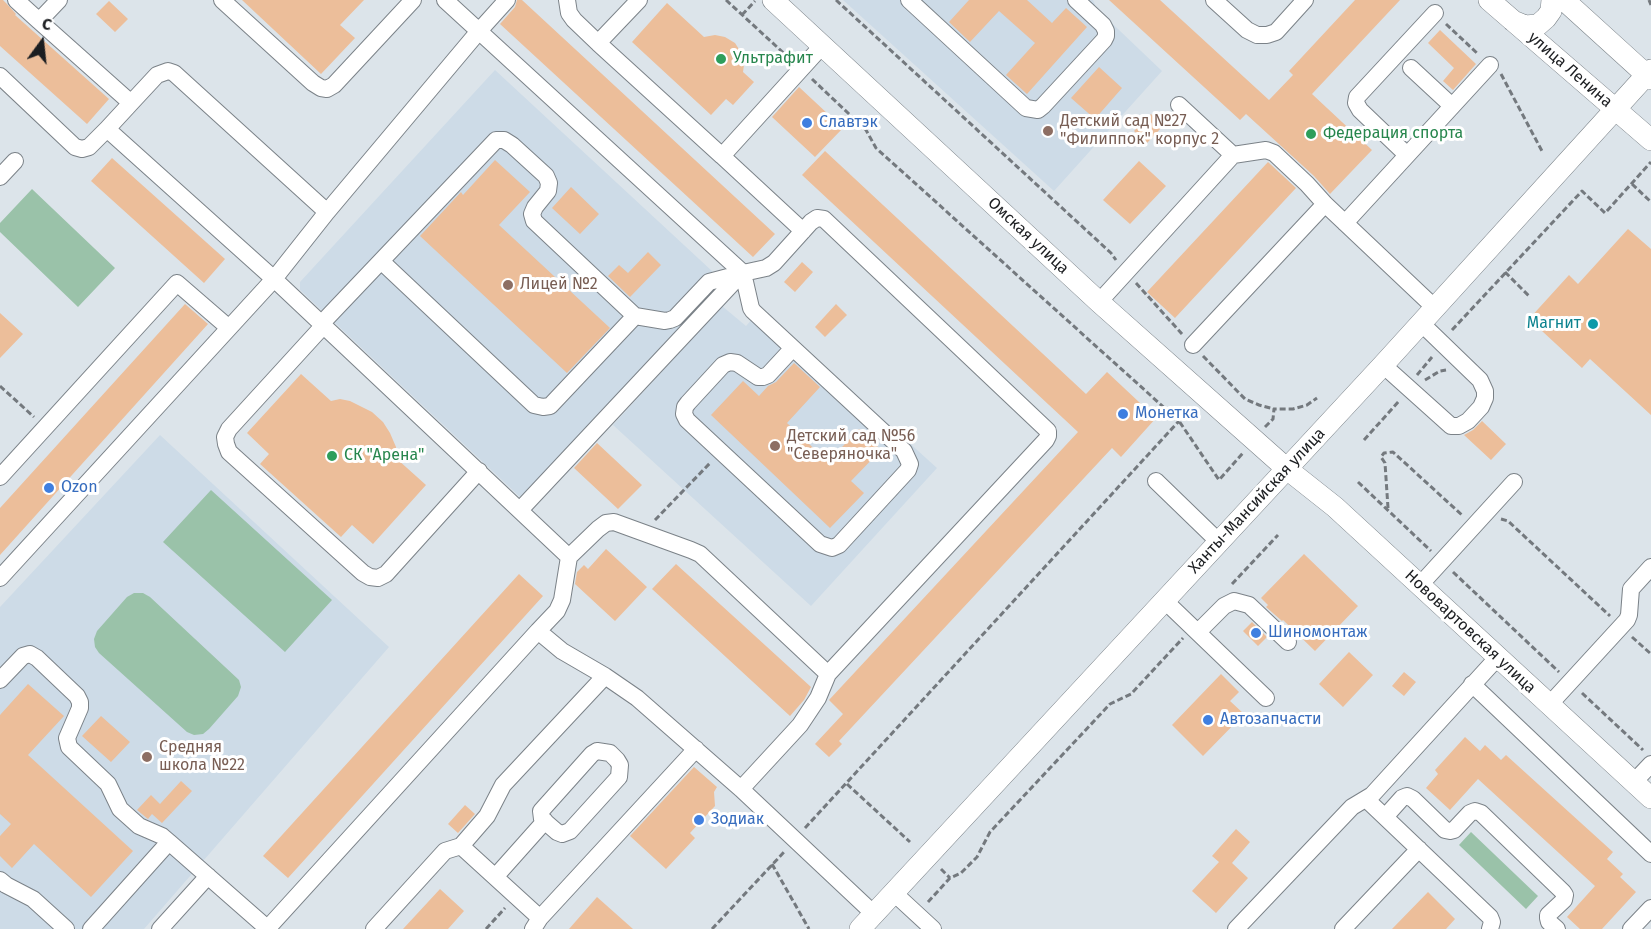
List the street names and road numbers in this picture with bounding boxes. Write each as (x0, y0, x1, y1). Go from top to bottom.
street label: улица Ленина (1524, 28, 1616, 112)
street label: Омская улица (983, 194, 1073, 278)
street label: Ханты-Мансийская улица (1185, 424, 1329, 578)
street label: Нововартовская улица (1400, 566, 1540, 698)

